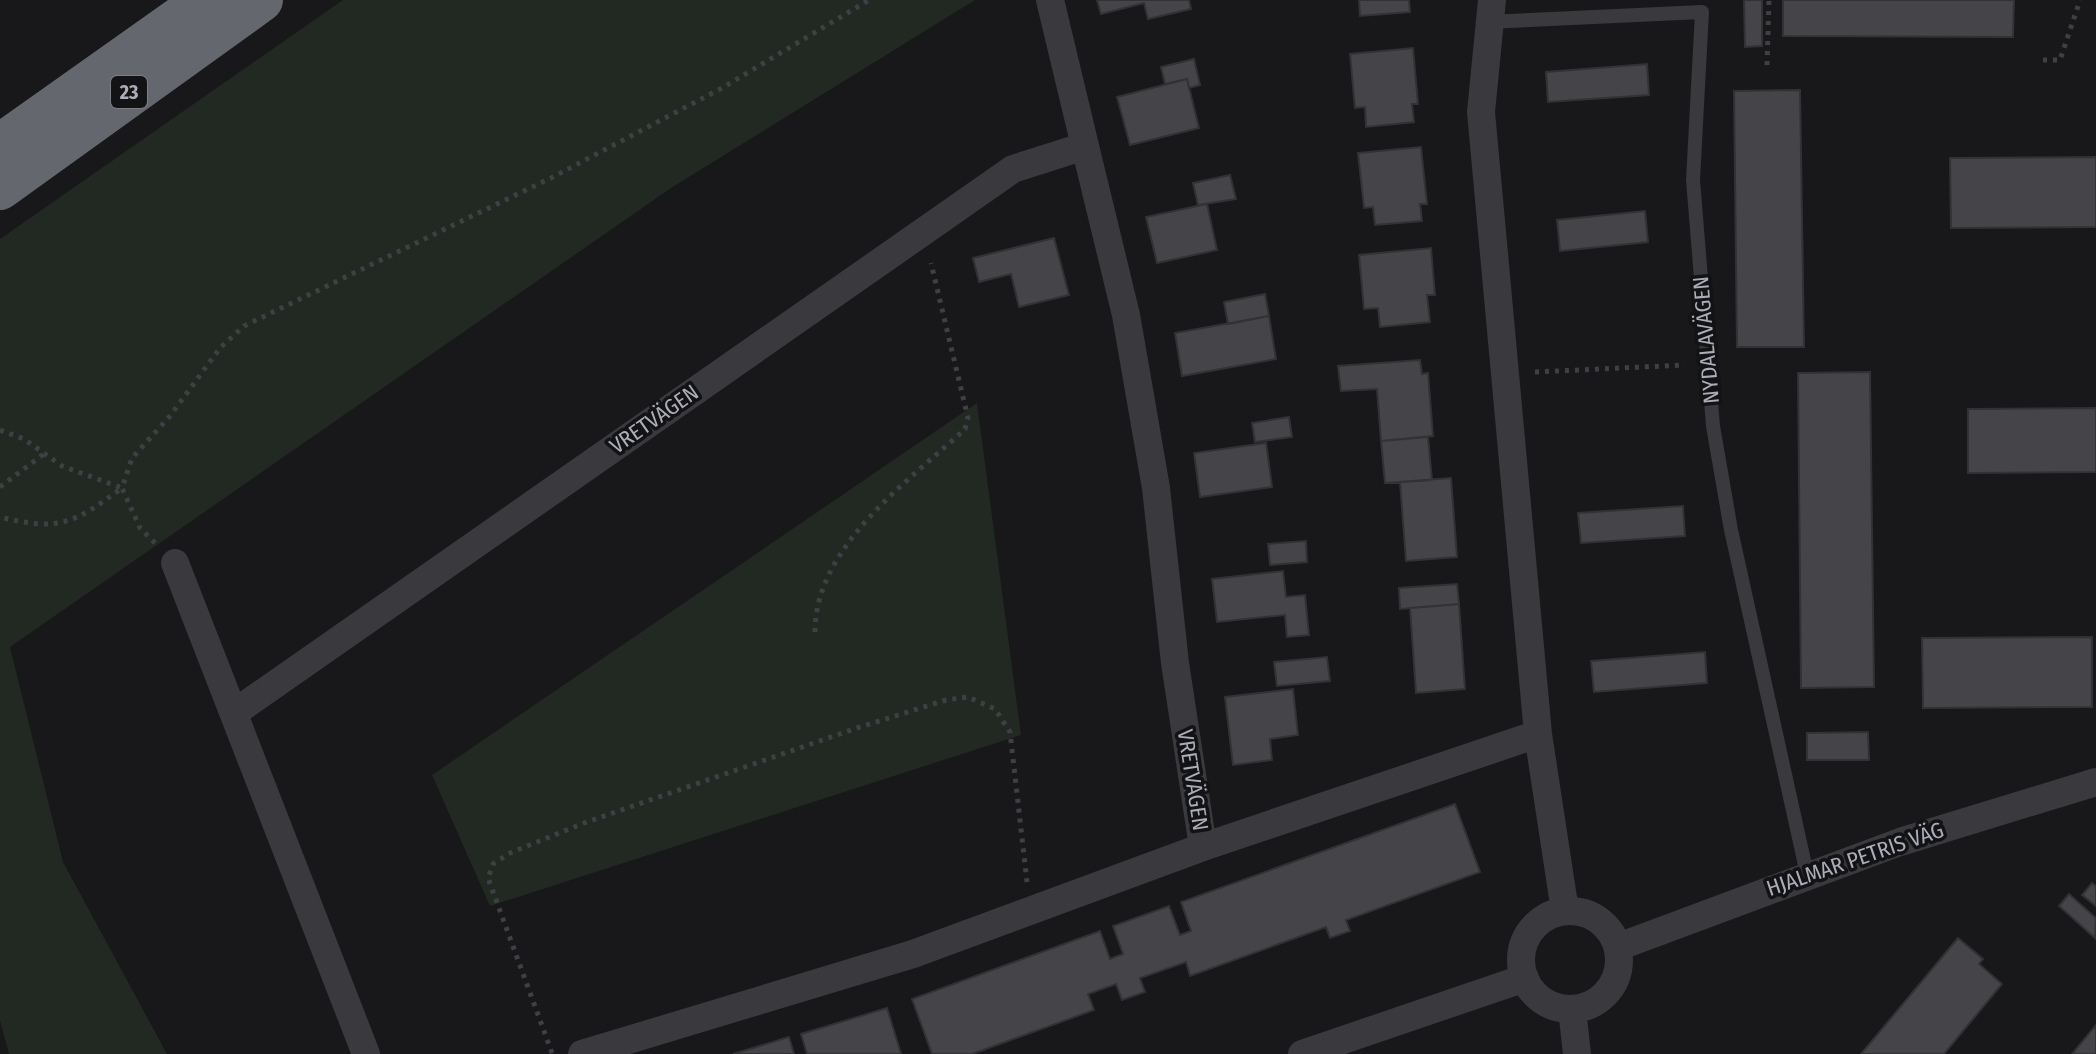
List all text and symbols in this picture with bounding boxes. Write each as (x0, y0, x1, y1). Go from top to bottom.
road number: 23 (111, 76, 147, 108)
street label: NYDALAVÄGEN (1687, 275, 1725, 405)
street label: VRETVÄGEN (604, 379, 704, 459)
street label: VRETVÄGEN (1172, 727, 1214, 833)
street label: HJALMAR PETRIS VÄG (1763, 816, 1947, 902)

